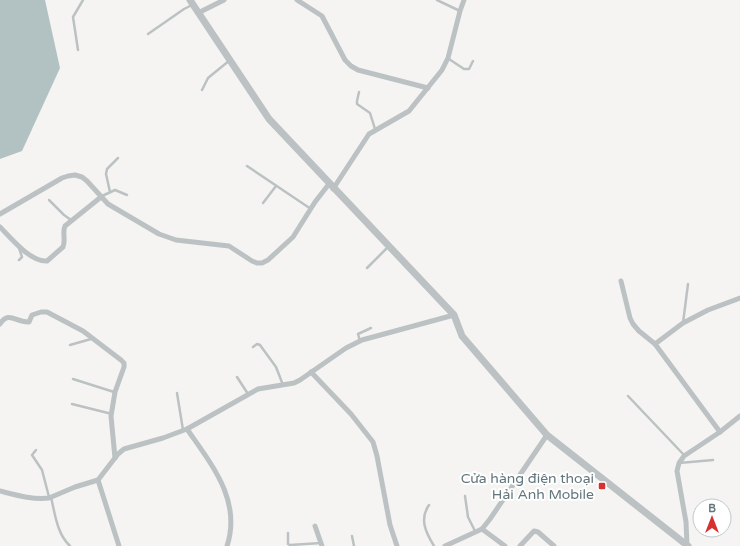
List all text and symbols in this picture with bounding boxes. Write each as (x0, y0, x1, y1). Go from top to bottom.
place label: Cửa hàng điện thoại Hải Anh Mobile (461, 470, 594, 503)
marker: Cửa hàng điện thoại Hải Anh Mobile (597, 481, 607, 491)
north arrow (692, 498, 732, 538)
text: B (708, 502, 716, 515)

